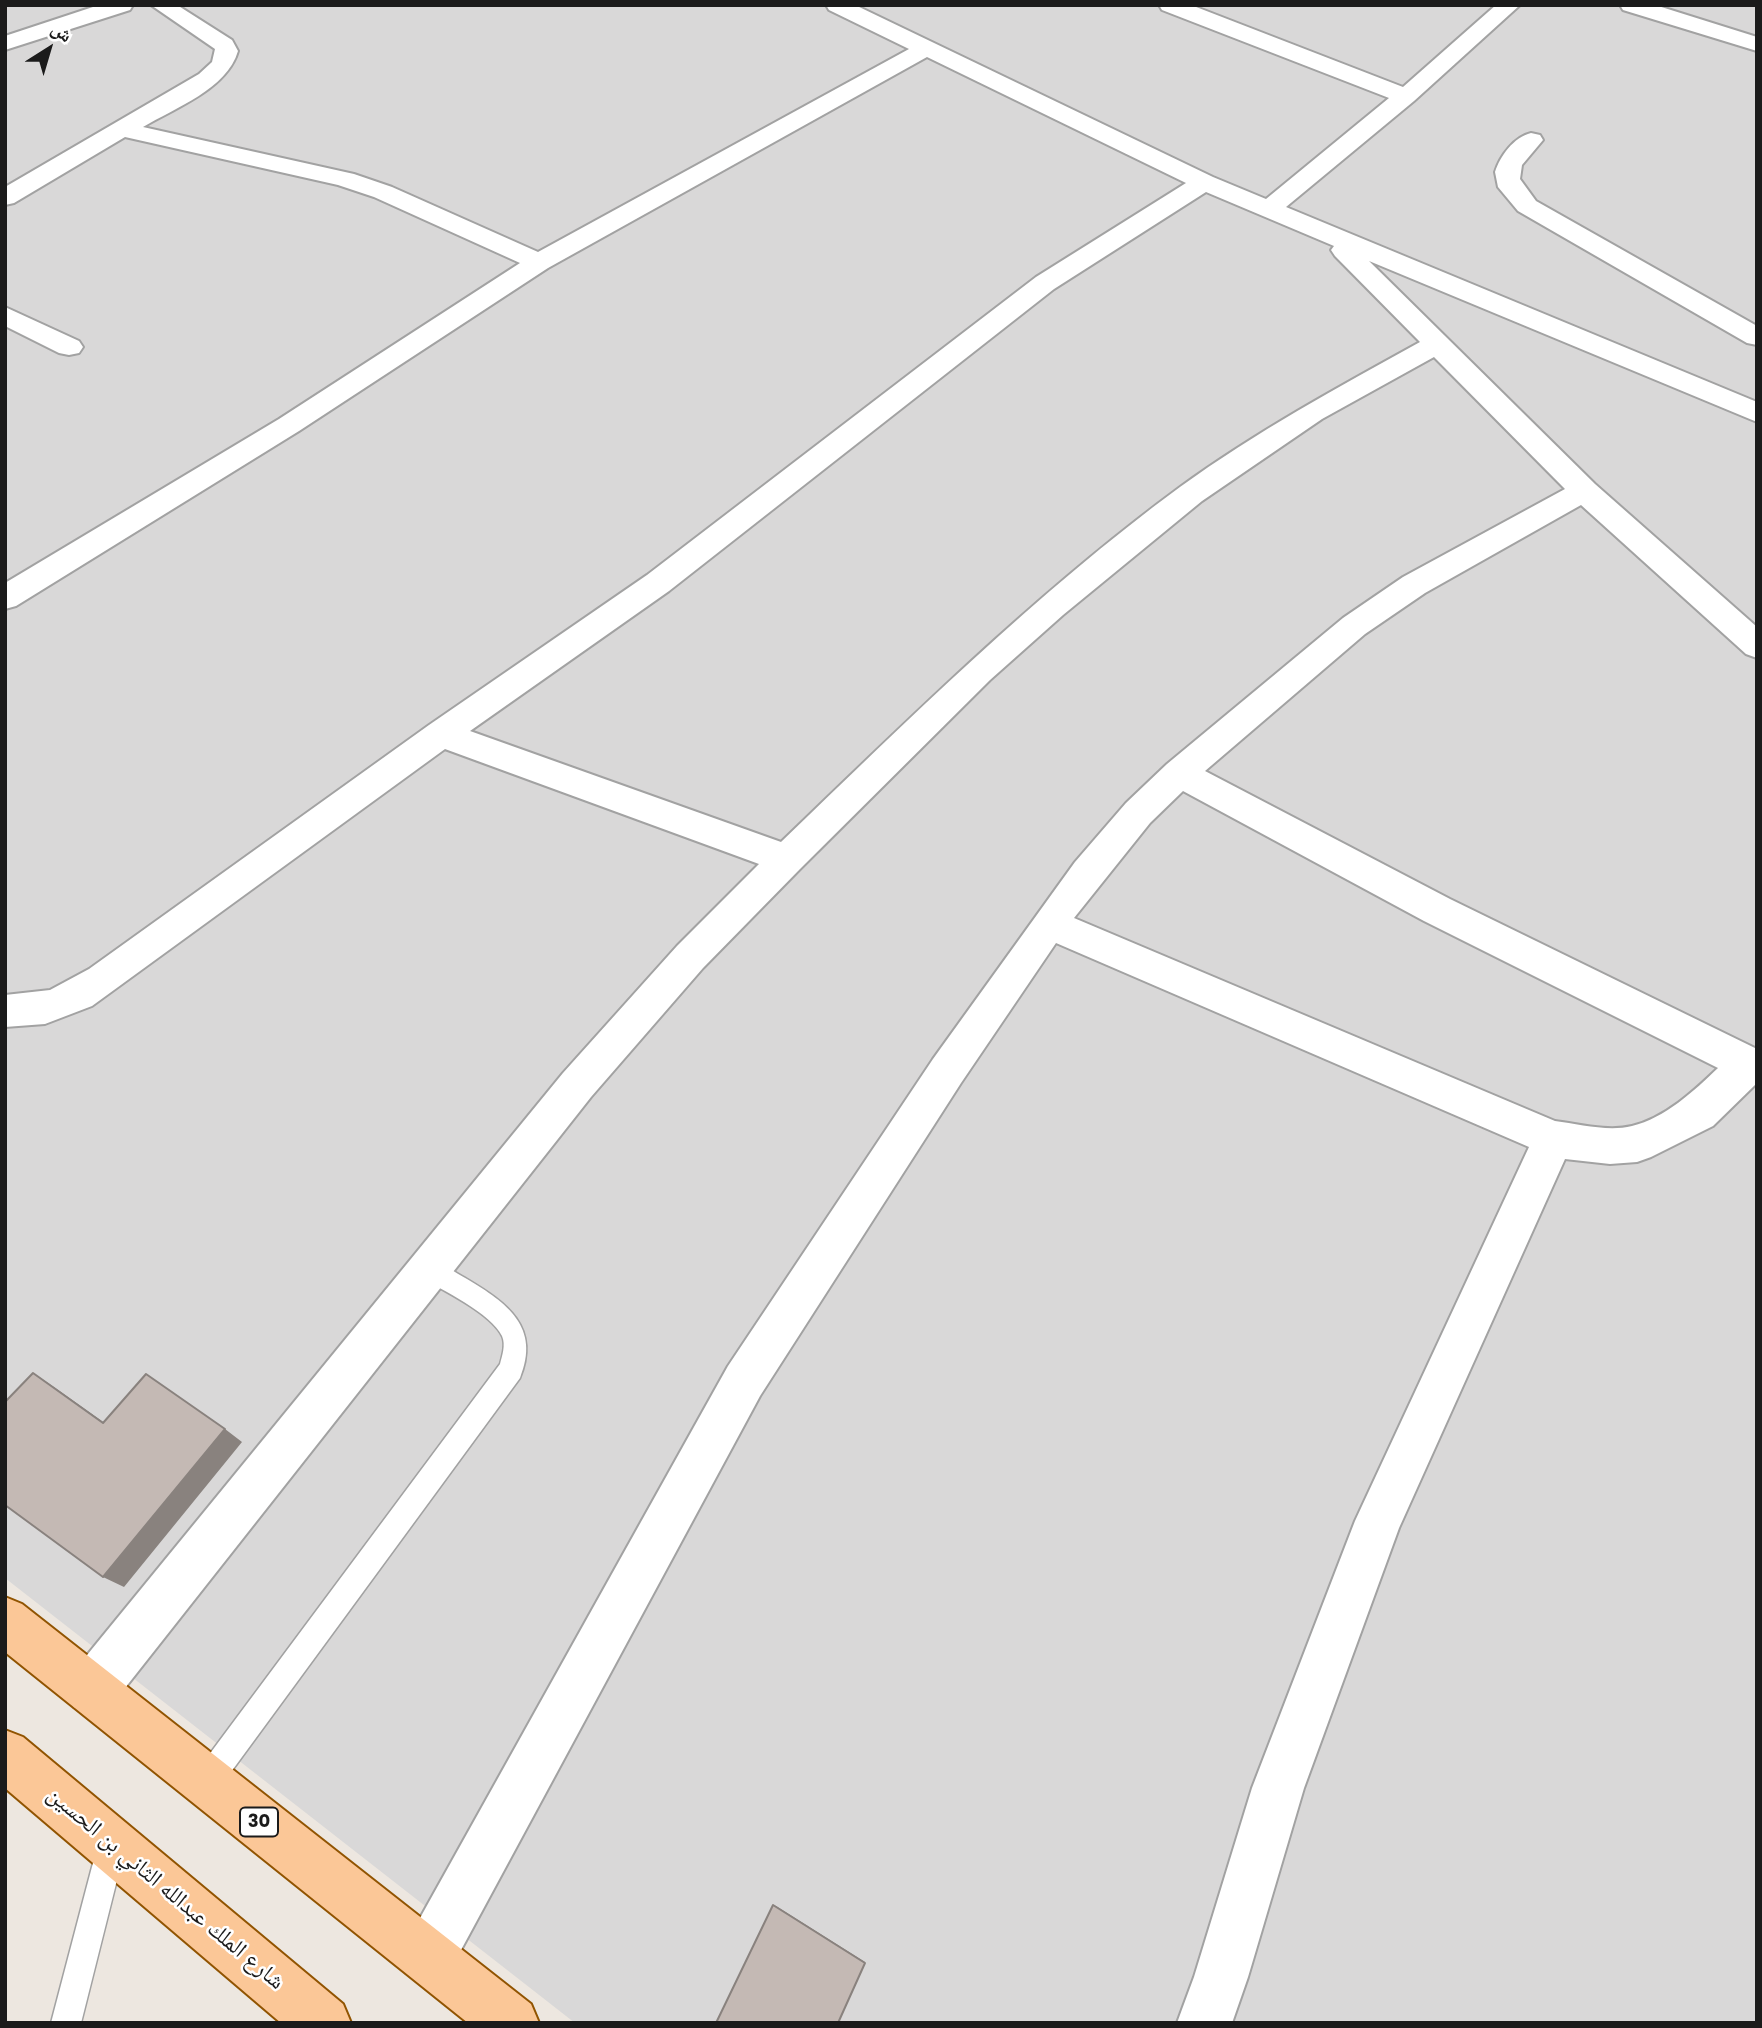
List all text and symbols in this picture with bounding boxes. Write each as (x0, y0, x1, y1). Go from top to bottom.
north arrow (14, 14, 84, 84)
text: ش (46, 15, 78, 49)
street label: شارع الملك عبدالله الثاني بن الحسين (41, 1782, 289, 1996)
road number: 30 (240, 1808, 278, 1836)

